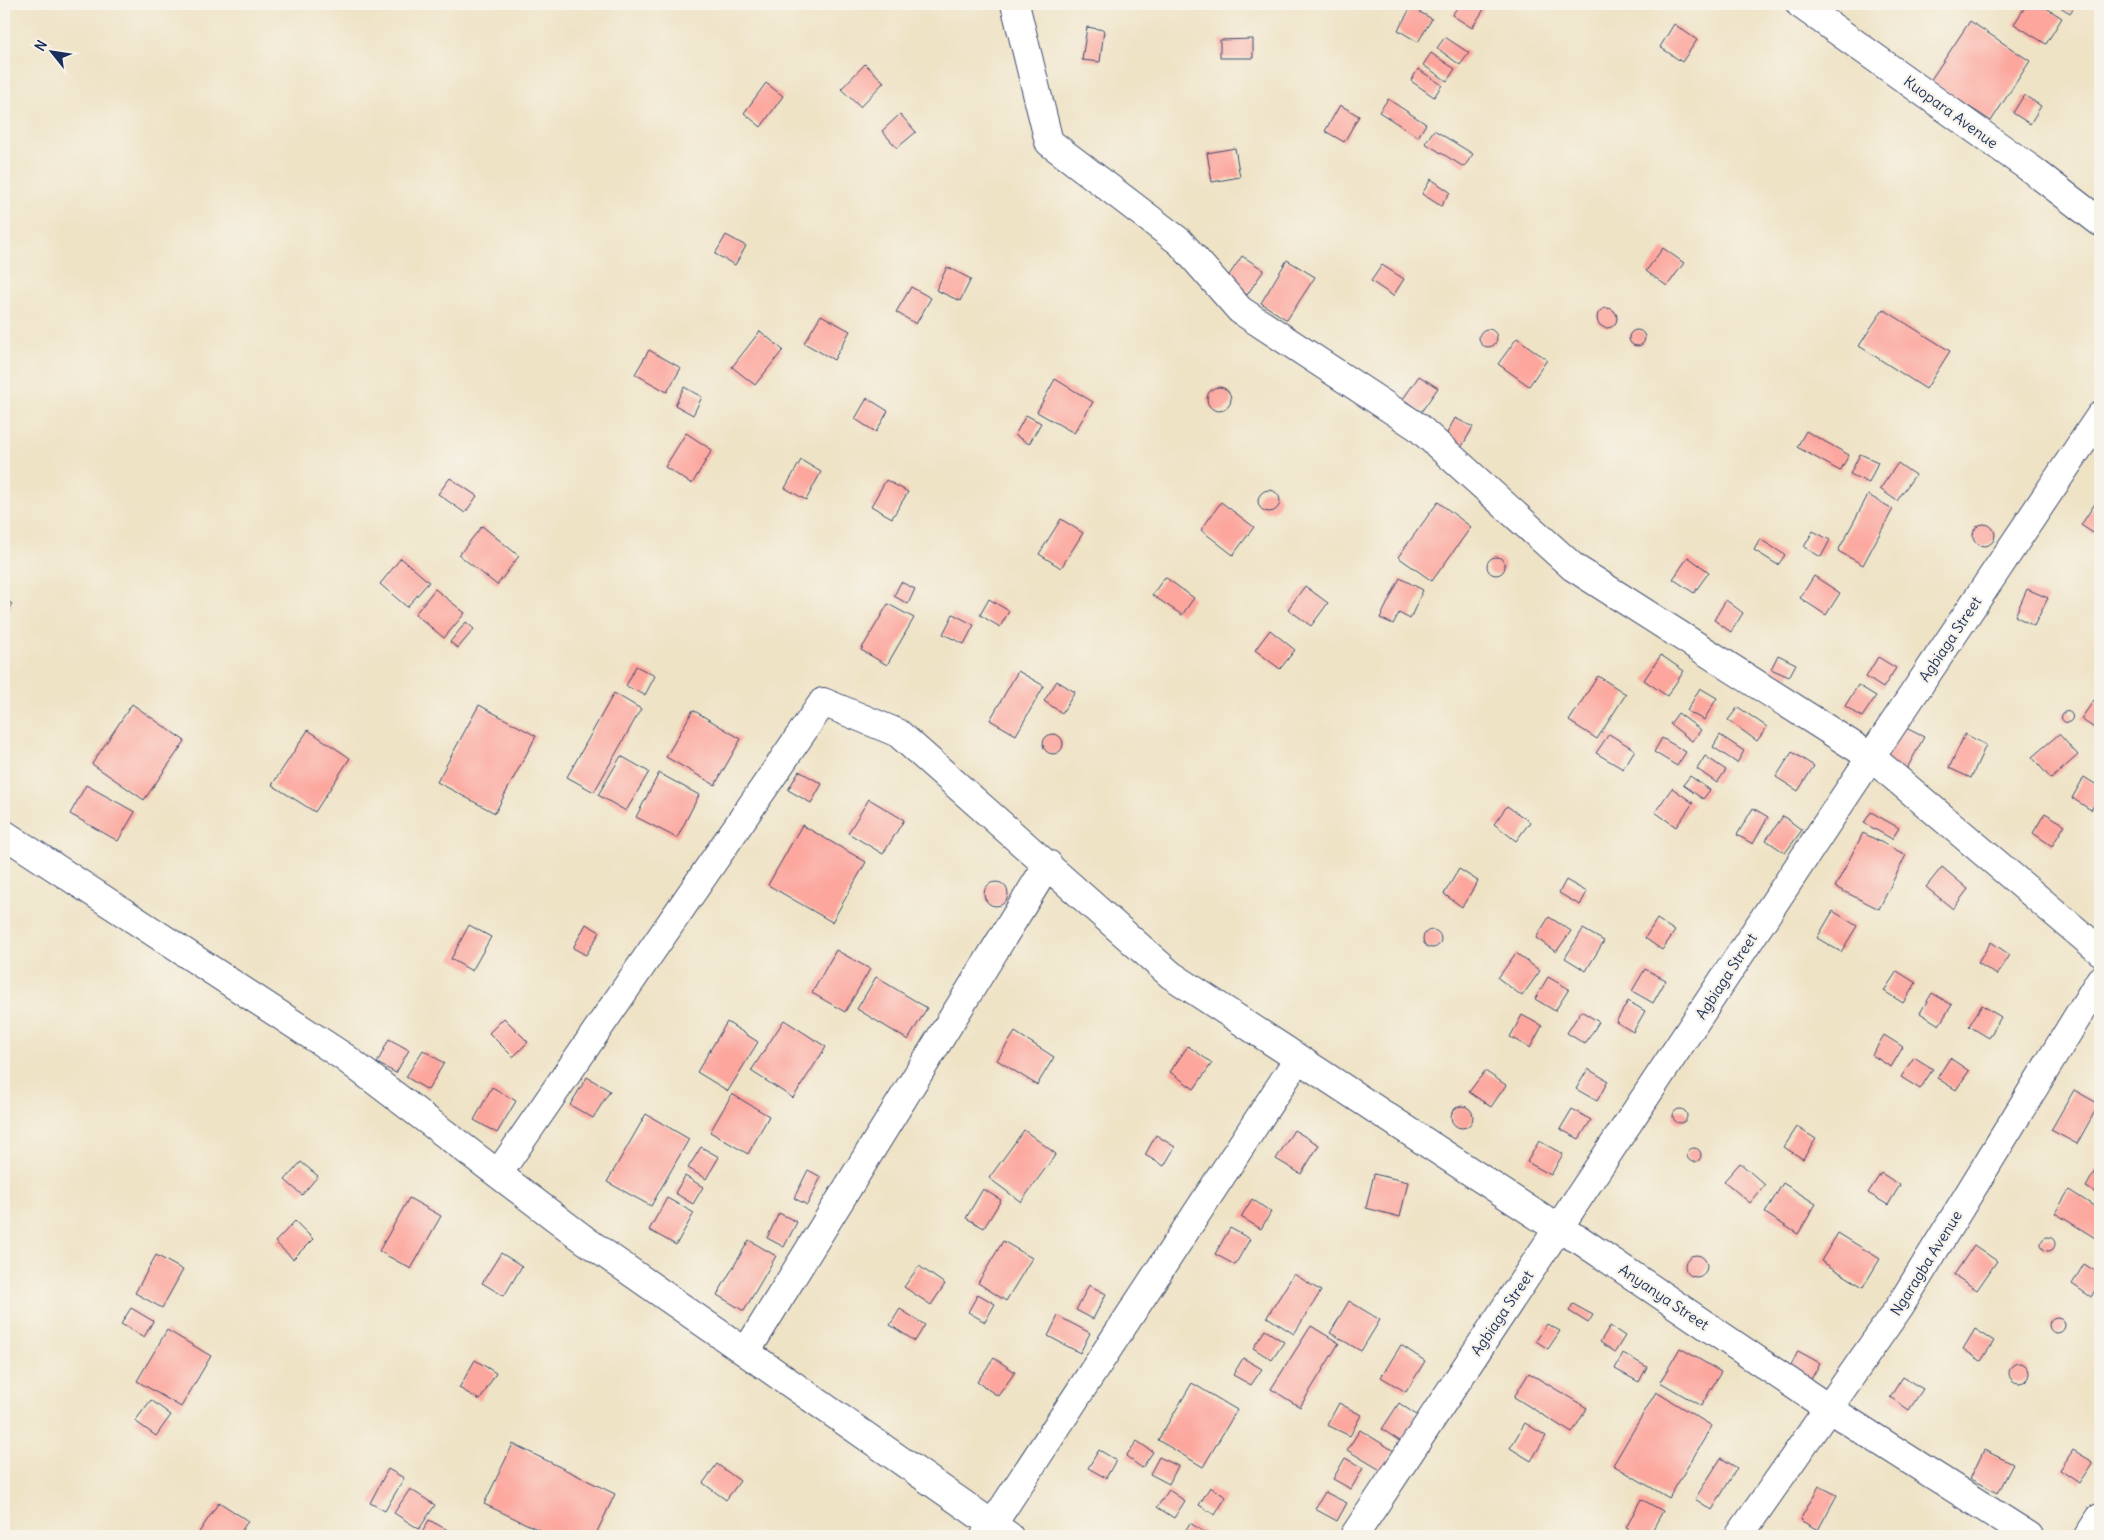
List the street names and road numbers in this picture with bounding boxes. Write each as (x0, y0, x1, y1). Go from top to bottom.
street label: Kuopara Avenue (1900, 71, 2002, 153)
street label: Agbiaga Street (1915, 593, 1985, 685)
street label: Agbiaga Street (1691, 929, 1761, 1023)
street label: Ngaragba Avenue (1886, 1207, 1966, 1319)
street label: Anyanya Street (1615, 1260, 1713, 1334)
street label: Agbiaga Street (1467, 1267, 1537, 1359)

